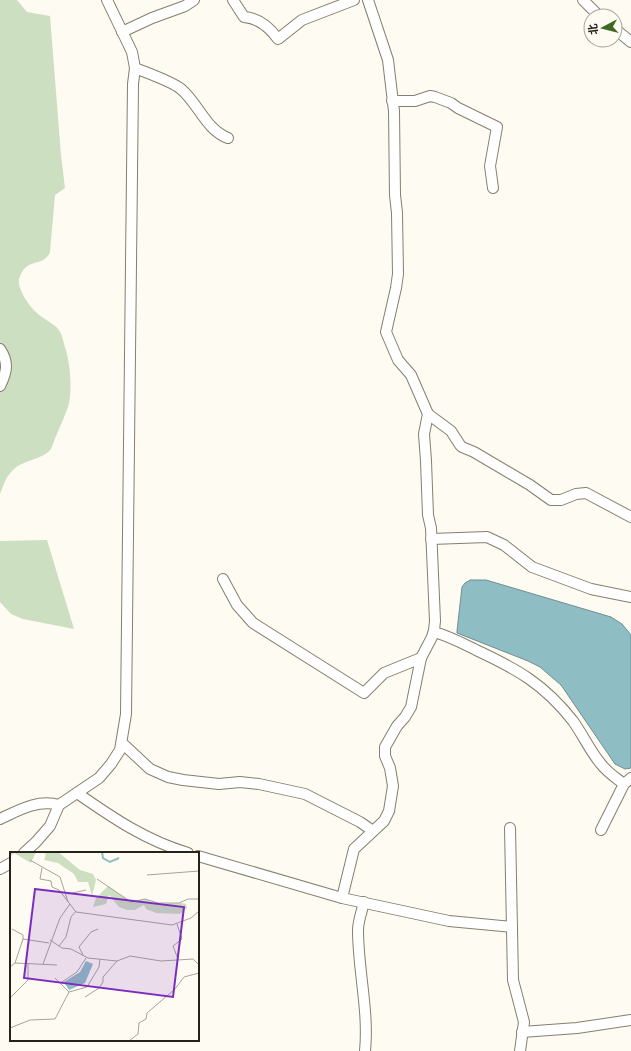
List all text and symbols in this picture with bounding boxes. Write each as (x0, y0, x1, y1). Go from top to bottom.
north arrow (583, 8, 623, 48)
text: 北 (586, 23, 600, 35)
inset map (10, 852, 199, 1041)

